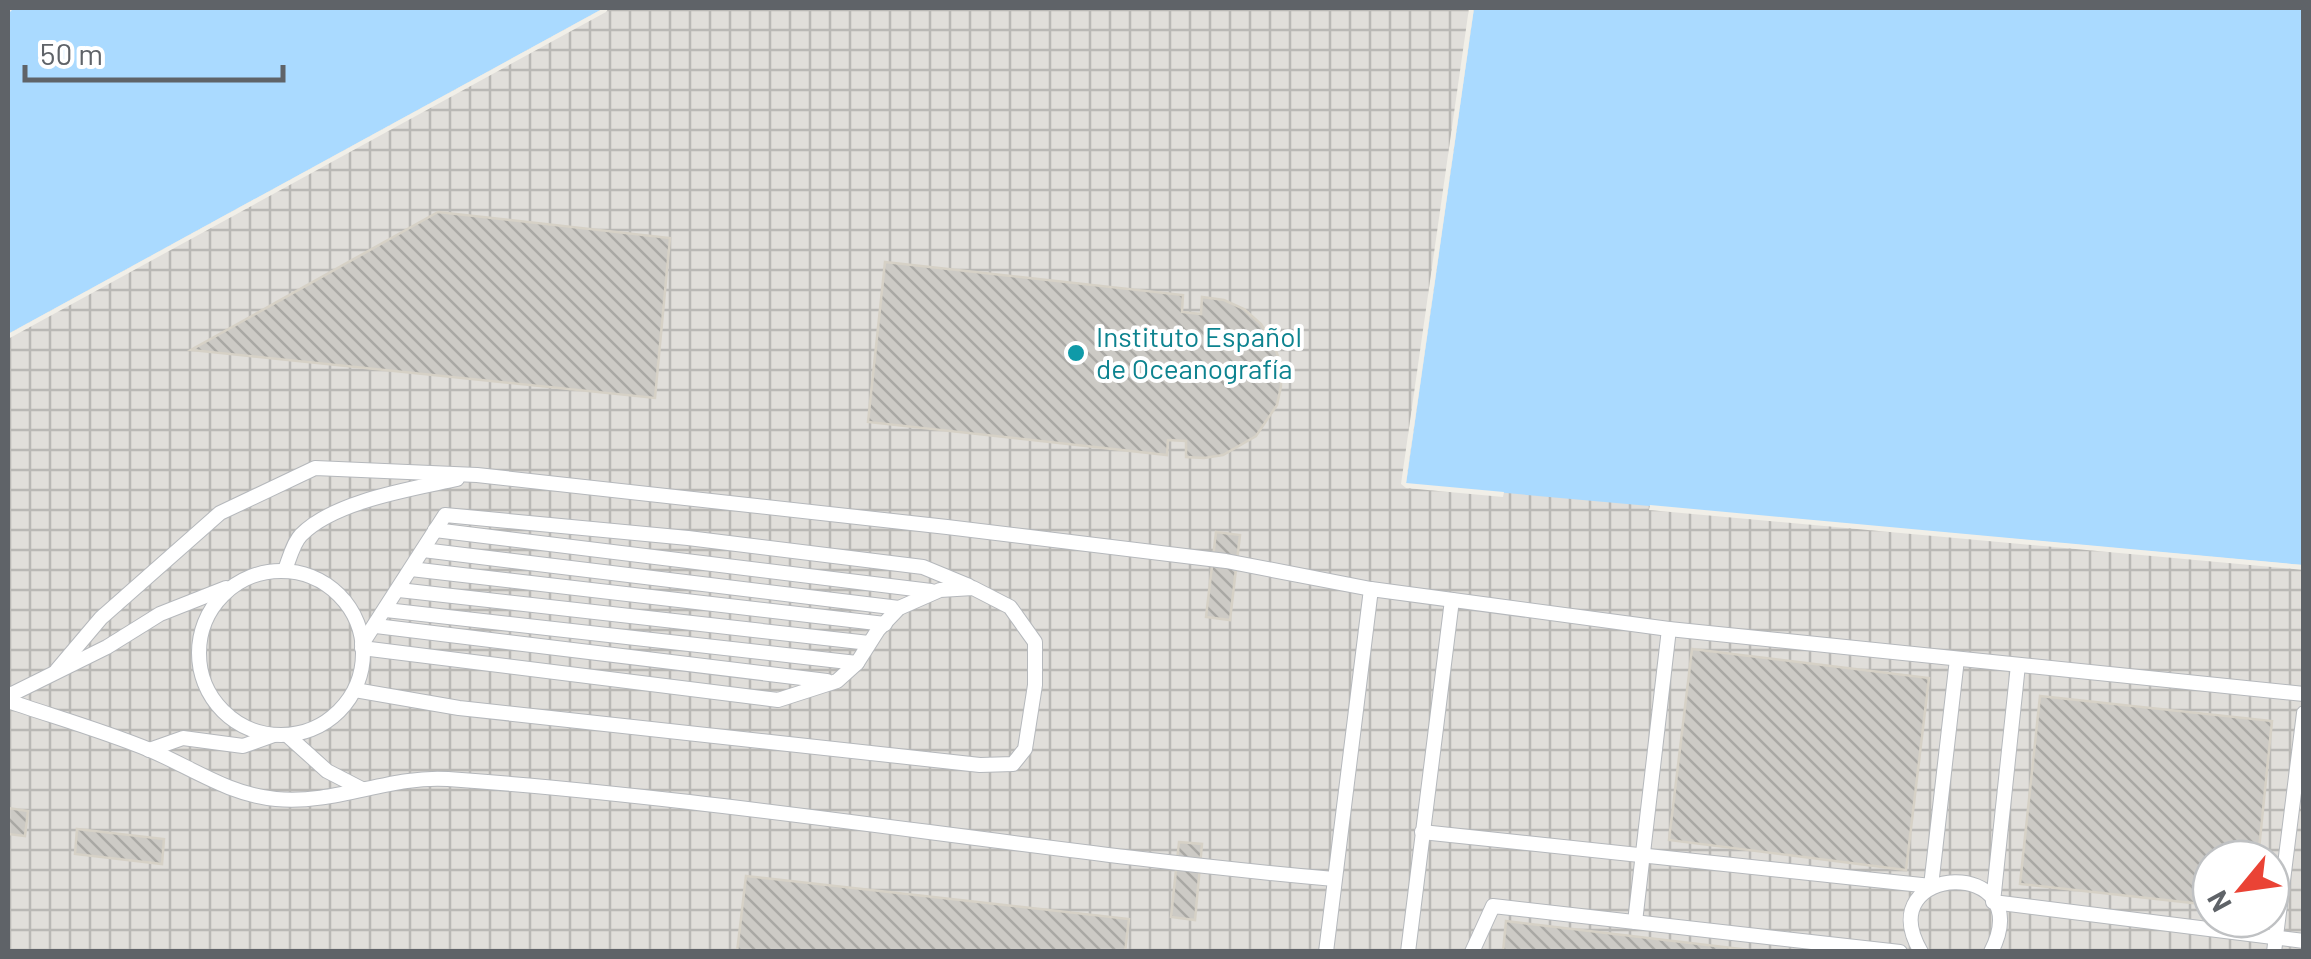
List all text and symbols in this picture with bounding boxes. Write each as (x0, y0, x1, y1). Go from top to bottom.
scale bar (25, 20, 282, 82)
text: 50 m (40, 35, 103, 71)
place label: Instituto Español de Oceanografía (1096, 319, 1302, 385)
marker: Instituto Español de Oceanografía (1065, 342, 1087, 364)
north arrow (2191, 839, 2291, 939)
text: N (2199, 885, 2238, 918)

